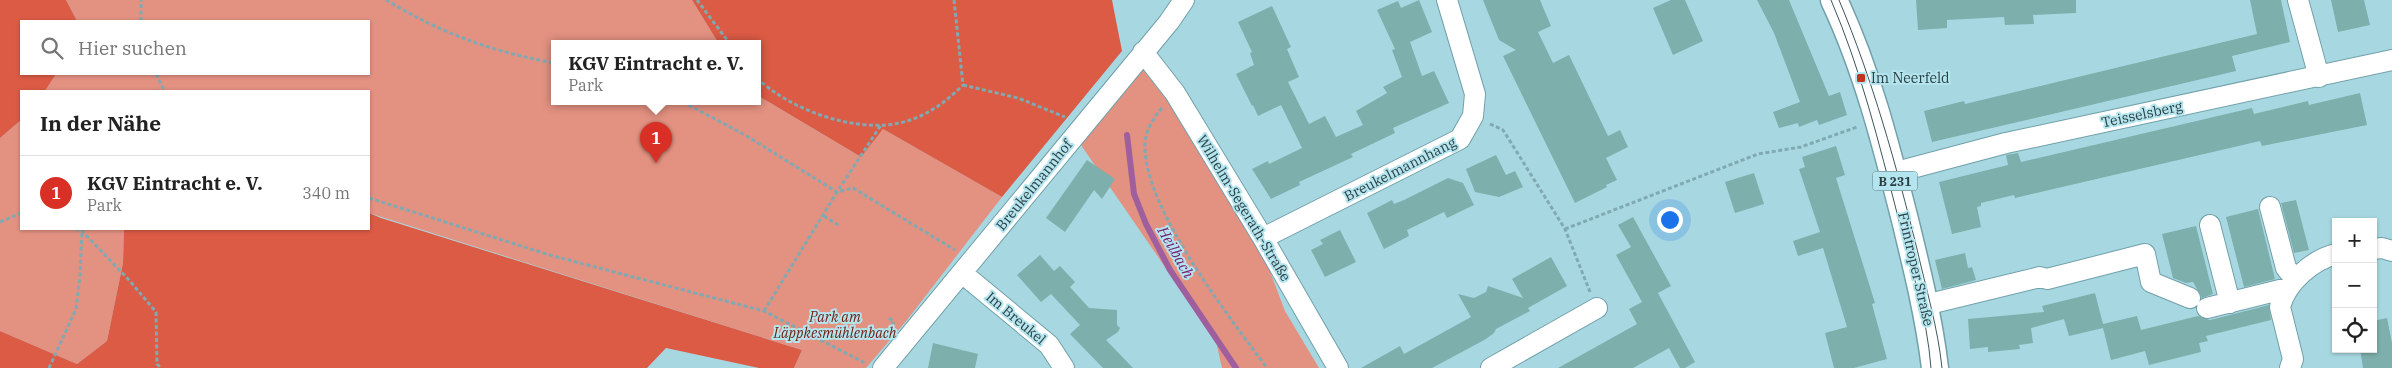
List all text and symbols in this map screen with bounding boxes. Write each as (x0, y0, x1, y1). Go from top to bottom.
search box (20, 20, 370, 75)
icon: search (38, 34, 66, 62)
text: Hier suchen (78, 36, 187, 60)
popup (551, 40, 761, 105)
text: KGV Eintracht e. V. (568, 51, 744, 75)
place label: Im Neerfeld (1871, 69, 1950, 87)
marker: Im Neerfeld (1855, 72, 1867, 84)
text: Park (568, 75, 603, 95)
street label: Teisselsberg (2100, 97, 2185, 131)
text: In der Nähe (40, 109, 161, 137)
pin: 1 (640, 122, 672, 163)
street label: Wilhelm-Segerath-Straße (1193, 131, 1295, 285)
street label: Breukelmannhang (1341, 133, 1459, 205)
street label: Breukelmannhof (992, 135, 1077, 234)
text: KGV Eintracht e. V. (87, 171, 263, 195)
road number: B 231 (1872, 172, 1918, 190)
text: 1 (51, 183, 61, 203)
text: 340 m (302, 183, 350, 203)
text: Park (87, 195, 122, 215)
your location (1657, 207, 1683, 233)
street label: Frintroper Straße (1894, 210, 1938, 328)
map controls (2332, 218, 2377, 353)
button: + (2332, 218, 2377, 263)
water label: Heilbach (1153, 222, 1199, 282)
button: − (2332, 263, 2377, 308)
street label: Im Breukel (982, 288, 1050, 348)
park label: Park am Läppkesmühlenbach (772, 308, 897, 342)
button: locate (2332, 308, 2377, 353)

